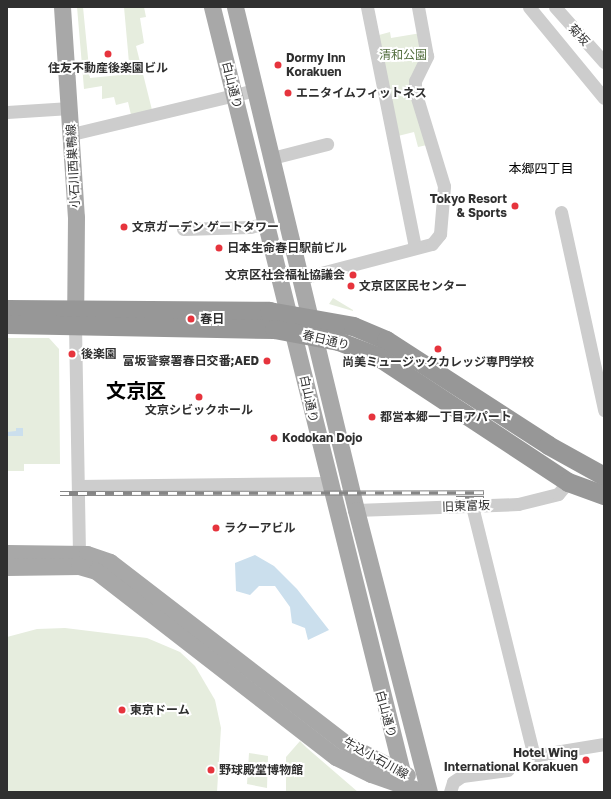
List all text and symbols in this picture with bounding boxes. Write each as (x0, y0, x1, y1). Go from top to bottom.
street label: 菊坂 (566, 21, 592, 49)
park label: 清和公園 (379, 48, 427, 62)
marker: 住友不動産後楽園ビル (103, 49, 113, 59)
place label: Dormy Inn Korakuen (286, 51, 346, 79)
street label: 白山通り (219, 60, 245, 110)
marker: Dormy Inn Korakuen (273, 60, 283, 70)
place label: 住友不動産後楽園ビル (48, 61, 168, 75)
place label: エニタイムフィットネス (296, 86, 428, 100)
marker: エニタイムフィットネス (283, 88, 293, 98)
street label: 小石川西巣鴨線 (64, 124, 82, 208)
district label: 本郷四丁目 (509, 160, 573, 176)
place label: Tokyo Resort & Sports (430, 192, 507, 220)
marker: Tokyo Resort & Sports (510, 201, 520, 211)
place label: 文京ガーデン ゲートタワー (132, 220, 279, 234)
marker: 文京ガーデン ゲートタワー (119, 222, 129, 232)
place label: 日本生命春日駅前ビル (227, 241, 347, 255)
marker: 日本生命春日駅前ビル (214, 243, 224, 253)
place label: 文京区社会福祉協議会 (225, 268, 345, 282)
marker: 文京区社会福祉協議会 (348, 270, 358, 280)
place label: 文京区区民センター (359, 279, 467, 293)
marker: 文京区区民センター (346, 281, 356, 291)
place label: 春日 (200, 312, 224, 326)
marker: 春日 (185, 313, 197, 325)
street label: 春日通り (301, 328, 351, 352)
marker: 尚美ミュージックカレッジ専門学校 (433, 344, 443, 354)
place label: 後楽園 (81, 347, 117, 361)
marker: 後楽園 (66, 348, 78, 360)
place label: 富坂警察署春日交番;AED (123, 354, 259, 368)
place label: 尚美ミュージックカレッジ専門学校 (342, 355, 534, 369)
marker: 富坂警察署春日交番;AED (262, 356, 272, 366)
street label: 白山通り (297, 374, 321, 424)
district label: 文京区 (106, 378, 166, 402)
marker: 文京シビックホール (194, 392, 204, 402)
place label: 文京シビックホール (145, 403, 253, 417)
place label: 都営本郷一丁目アパート (380, 410, 512, 424)
marker: 都営本郷一丁目アパート (367, 412, 377, 422)
place label: Kodokan Dojo (282, 431, 363, 445)
marker: Kodokan Dojo (269, 433, 279, 443)
street label: 旧東富坂 (442, 498, 490, 514)
place label: ラクーアビル (224, 521, 296, 535)
marker: ラクーアビル (211, 523, 221, 533)
street label: 白山通り (373, 689, 399, 739)
place label: 東京ドーム (130, 703, 190, 717)
marker: 東京ドーム (117, 705, 127, 715)
street label: 牛込小石川線 (341, 734, 411, 782)
place label: Hotel Wing International Korakuen (444, 746, 578, 774)
marker: Hotel Wing International Korakuen (581, 755, 591, 765)
place label: 野球殿堂博物館 (219, 763, 303, 777)
marker: 野球殿堂博物館 (206, 765, 216, 775)

